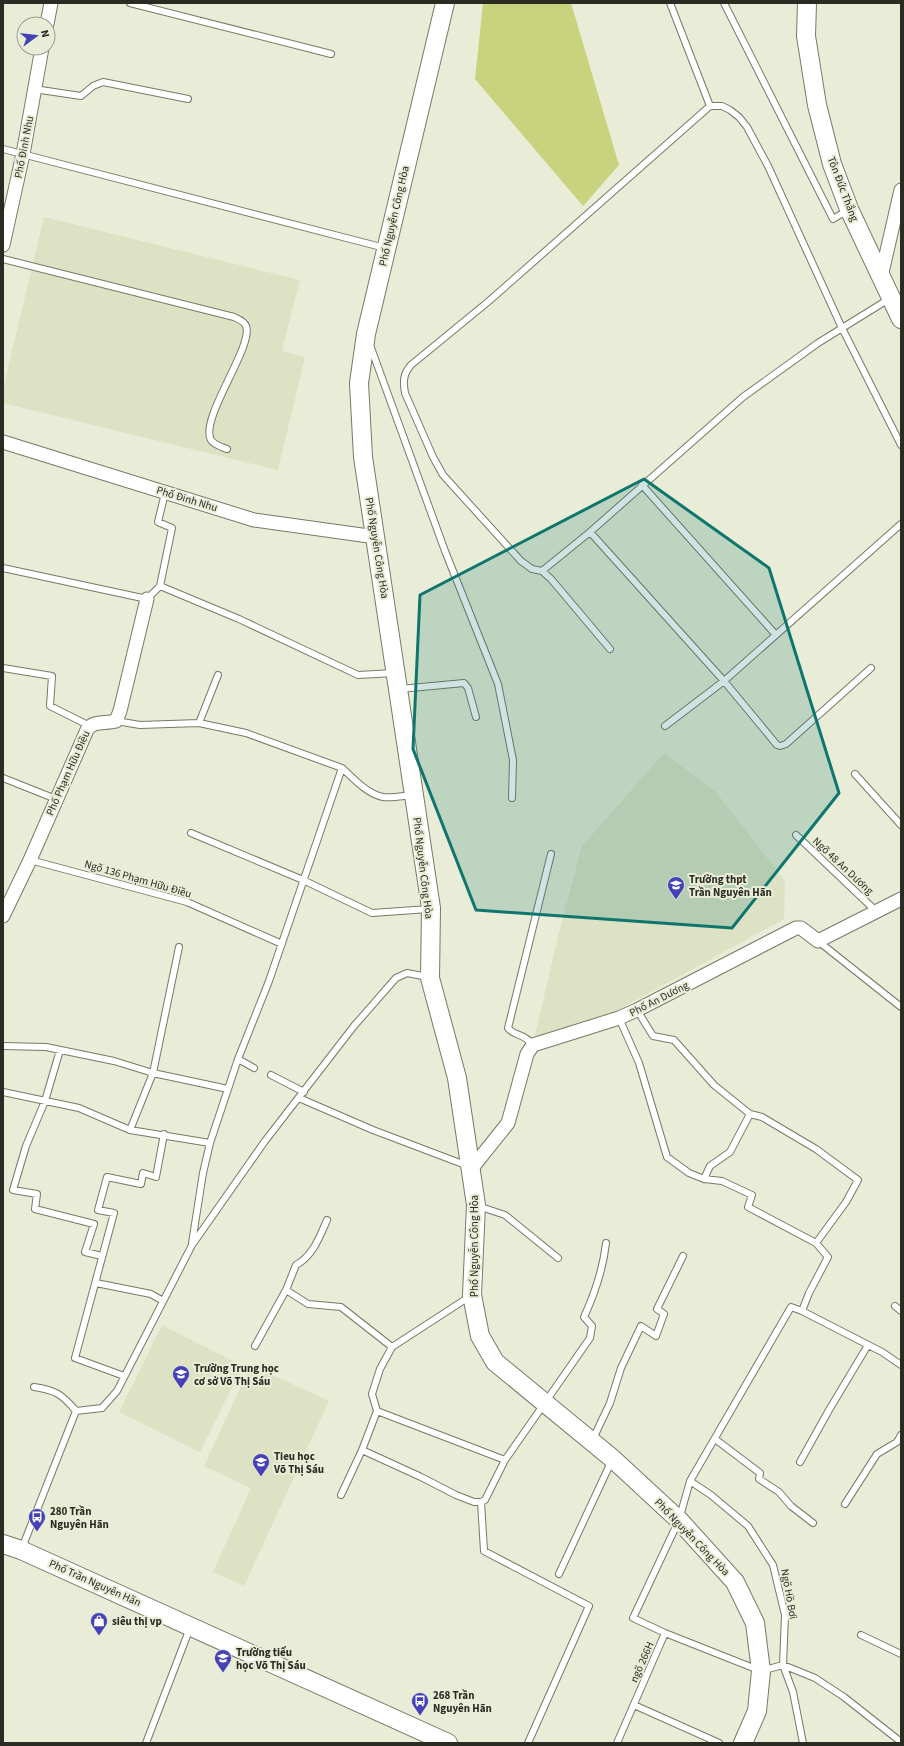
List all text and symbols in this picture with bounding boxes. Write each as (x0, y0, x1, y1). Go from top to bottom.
north arrow (16, 16, 56, 56)
text: N (37, 28, 53, 39)
street label: Phố Đinh Nhu (11, 114, 37, 180)
street label: Tôn Đức Thắng (824, 154, 862, 224)
street label: Phố Nguyễn Công Hòa (375, 164, 413, 268)
street label: Phố Đinh Nhu (155, 483, 219, 515)
street label: Phố Nguyễn Công Hòa (362, 496, 392, 600)
street label: Phố Phạm Hữu Điều (42, 728, 94, 818)
street label: Phố Nguyễn Công Hòa (409, 816, 437, 920)
street label: Ngõ 48 An Dương (809, 834, 877, 898)
street label: Ngõ 136 Phạm Hữu Điều (83, 857, 193, 901)
place label: Trường thpt Trần Nguyên Hãn (689, 872, 772, 900)
school or university icon: Trường thpt Trần Nguyên Hãn (666, 875, 686, 900)
street label: Phố An Dương (627, 977, 692, 1020)
street label: Phố Nguyễn Công Hòa (467, 1195, 482, 1297)
place label: Trường Trung học cơ sở Võ Thị Sáu (194, 1361, 279, 1389)
school or university icon: Trường Trung học cơ sở Võ Thị Sáu (171, 1364, 191, 1389)
place label: Tieu học Võ Thị Sáu (273, 1449, 324, 1477)
school or university icon: Tieu học Võ Thị Sáu (251, 1452, 271, 1477)
street label: Phố Nguyễn Công Hòa (651, 1495, 733, 1579)
place label: 280 Trần Nguyên Hãn (50, 1504, 109, 1532)
bus stop icon: 280 Trần Nguyên Hãn (27, 1507, 47, 1532)
street label: Phố Trần Nguyên Hãn (47, 1556, 143, 1610)
street label: Ngõ Hồ Bơi (777, 1568, 801, 1620)
shop icon: siêu thị vp (89, 1611, 109, 1636)
place label: siêu thị vp (112, 1614, 162, 1629)
street label: ngõ 266H (626, 1639, 658, 1685)
place label: Trường tiểu học Võ Thị Sáu (236, 1645, 306, 1673)
school or university icon: Trường tiểu học Võ Thị Sáu (213, 1648, 233, 1673)
place label: 268 Trần Nguyên Hãn (433, 1688, 492, 1716)
bus stop icon: 268 Trần Nguyên Hãn (410, 1691, 430, 1716)

